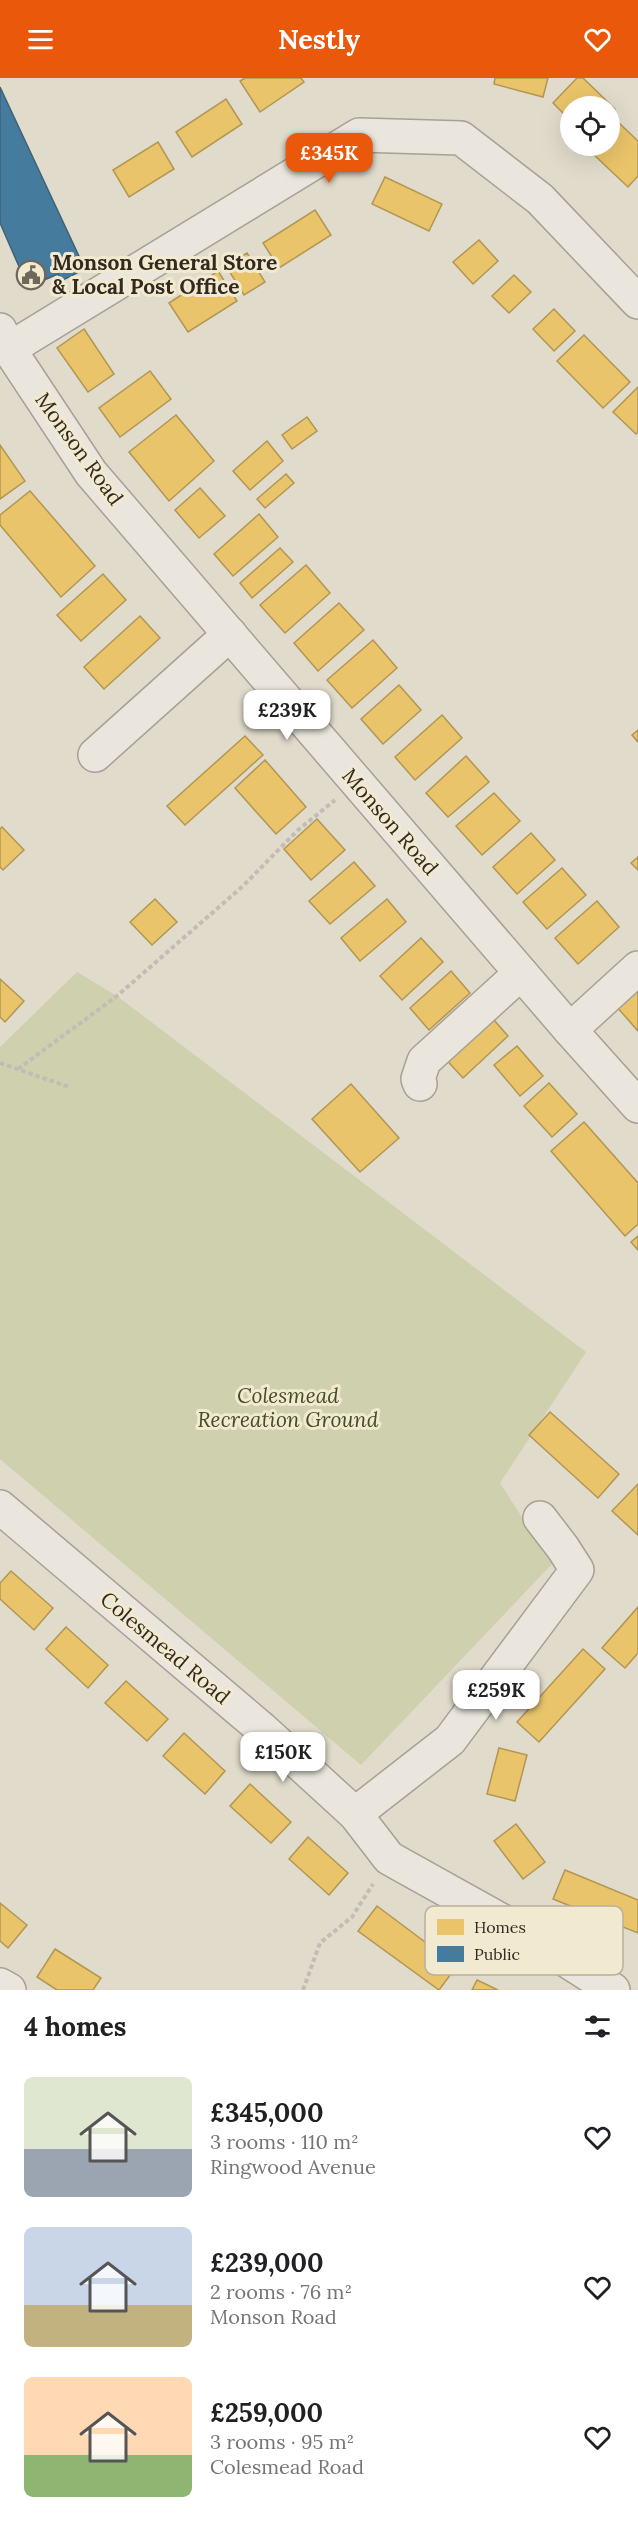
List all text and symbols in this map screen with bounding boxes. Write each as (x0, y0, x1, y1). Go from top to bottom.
text: Nestly (278, 22, 360, 56)
icon: menu (24, 23, 57, 56)
icon: heart (581, 23, 614, 56)
map controls (560, 96, 620, 156)
button: locate (560, 96, 620, 156)
pin: £345K (287, 133, 371, 184)
text: £345K (300, 140, 358, 165)
place label: Monson General Store & Local Post Office (52, 249, 277, 300)
public building icon: Monson General Store & Local Post Office (15, 259, 47, 291)
street label: Monson Road (29, 387, 129, 511)
pin: £239K (245, 690, 329, 741)
text: £239K (257, 697, 317, 722)
street label: Monson Road (337, 763, 444, 881)
park label: Colesmead Recreation Ground (198, 1382, 379, 1433)
street label: Colesmead Road (95, 1585, 236, 1710)
pin: £259K (454, 1670, 538, 1721)
text: £259K (467, 1677, 525, 1702)
pin: £150K (241, 1732, 325, 1783)
text: £150K (254, 1739, 312, 1764)
legend (425, 1906, 623, 1975)
text: Homes (474, 1917, 526, 1937)
text: Public (474, 1944, 520, 1964)
text: 4 homes (24, 2010, 126, 2043)
icon: filters (581, 2010, 614, 2043)
text: £345,000 (210, 2096, 323, 2129)
icon: home (72, 2101, 144, 2173)
icon: heart (581, 2121, 614, 2154)
text: 3 rooms · 110 m² (210, 2129, 359, 2154)
text: Ringwood Avenue (210, 2154, 376, 2179)
text: £239,000 (210, 2246, 324, 2279)
icon: home (72, 2251, 144, 2323)
icon: heart (581, 2271, 614, 2304)
text: 2 rooms · 76 m² (210, 2279, 352, 2304)
text: Monson Road (210, 2304, 337, 2329)
text: £259,000 (210, 2396, 323, 2429)
icon: home (72, 2401, 144, 2473)
icon: heart (581, 2421, 614, 2454)
text: 3 rooms · 95 m² (210, 2429, 354, 2454)
text: Colesmead Road (210, 2454, 364, 2479)

